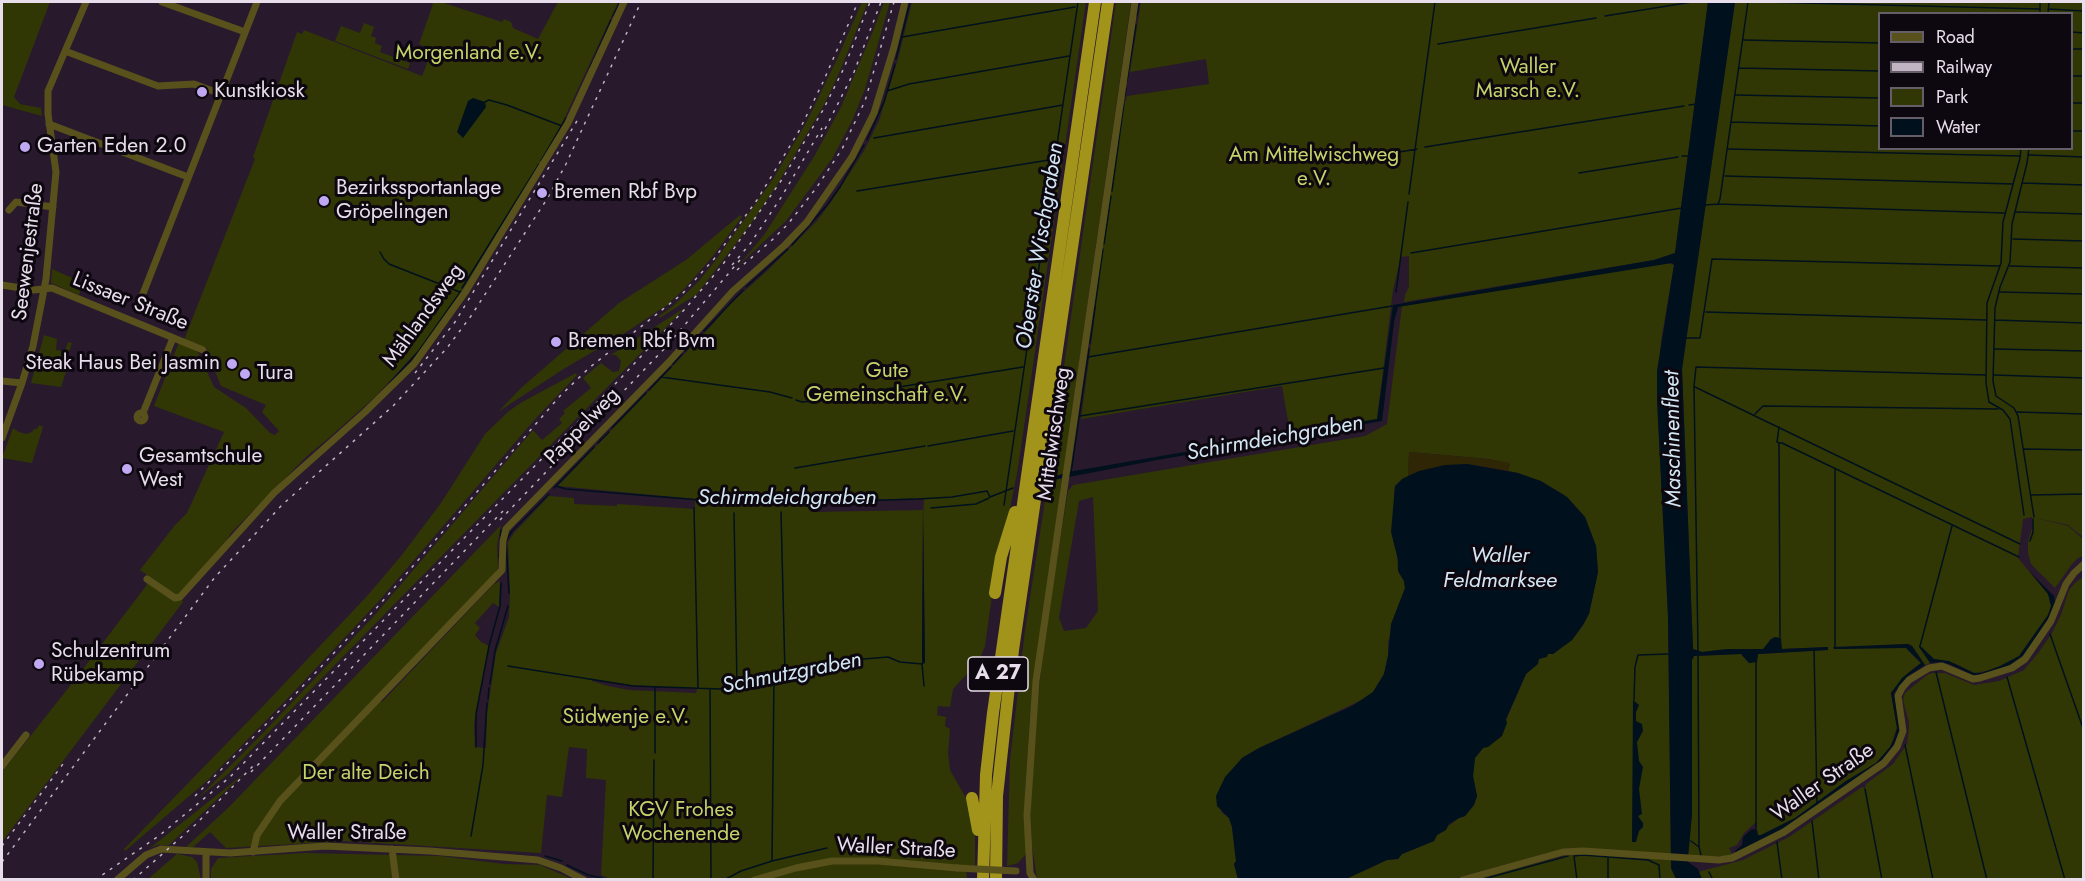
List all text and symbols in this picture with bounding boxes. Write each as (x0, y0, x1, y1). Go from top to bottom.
legend (1878, 12, 2073, 150)
text: Road (1936, 24, 1975, 50)
park label: Morgenland e.V. (395, 41, 543, 67)
text: Railway (1936, 54, 1992, 80)
park label: Waller Marsch e.V. (1476, 55, 1580, 105)
place label: Kunstkiosk (214, 79, 305, 105)
text: Park (1936, 84, 1968, 110)
marker: Kunstkiosk (195, 85, 209, 99)
text: Water (1936, 114, 1980, 140)
place label: Garten Eden 2.0 (37, 134, 186, 160)
marker: Garten Eden 2.0 (18, 140, 32, 154)
water label: Oberster Wischgraben (1012, 141, 1070, 351)
park label: Am Mittelwischweg e.V. (1229, 143, 1399, 193)
place label: Bezirkssportanlage Gröpelingen (336, 176, 501, 226)
place label: Bremen Rbf Bvp (554, 180, 697, 206)
street label: Seewenjestraße (8, 182, 50, 322)
marker: Bremen Rbf Bvp (535, 186, 549, 200)
marker: Bezirkssportanlage Gröpelingen (317, 194, 331, 208)
street label: Mählandsweg (378, 260, 470, 372)
street label: Lissaer Straße (68, 267, 192, 337)
place label: Bremen Rbf Bvm (568, 329, 715, 355)
marker: Bremen Rbf Bvm (549, 335, 563, 349)
place label: Steak Haus Bei Jasmin (25, 351, 220, 377)
marker: Steak Haus Bei Jasmin (225, 357, 239, 371)
park label: Gute Gemeinschaft e.V. (806, 359, 968, 409)
place label: Tura (257, 361, 293, 387)
street label: Mittelwischweg (1033, 366, 1077, 502)
marker: Tura (238, 367, 252, 381)
water label: Maschinenfleet (1660, 371, 1688, 507)
street label: Pappelweg (540, 383, 626, 471)
water label: Schirmdeichgraben (1185, 410, 1365, 468)
place label: Gesamtschule West (139, 444, 262, 494)
marker: Gesamtschule West (120, 462, 134, 476)
water label: Schirmdeichgraben (698, 486, 876, 512)
water label: Waller Feldmarksee (1443, 544, 1557, 596)
place label: Schulzentrum Rübekamp (51, 639, 170, 689)
water label: Schmutzgraben (720, 648, 864, 700)
marker: Schulzentrum Rübekamp (32, 657, 46, 671)
road number: A 27 (968, 657, 1028, 691)
park label: Südwenje e.V. (563, 705, 689, 731)
street label: Waller Straße (1767, 738, 1879, 828)
park label: Der alte Deich (302, 761, 430, 787)
park label: KGV Frohes Wochenende (622, 798, 740, 848)
street label: Waller Straße (287, 821, 407, 847)
street label: Waller Straße (836, 833, 956, 865)

